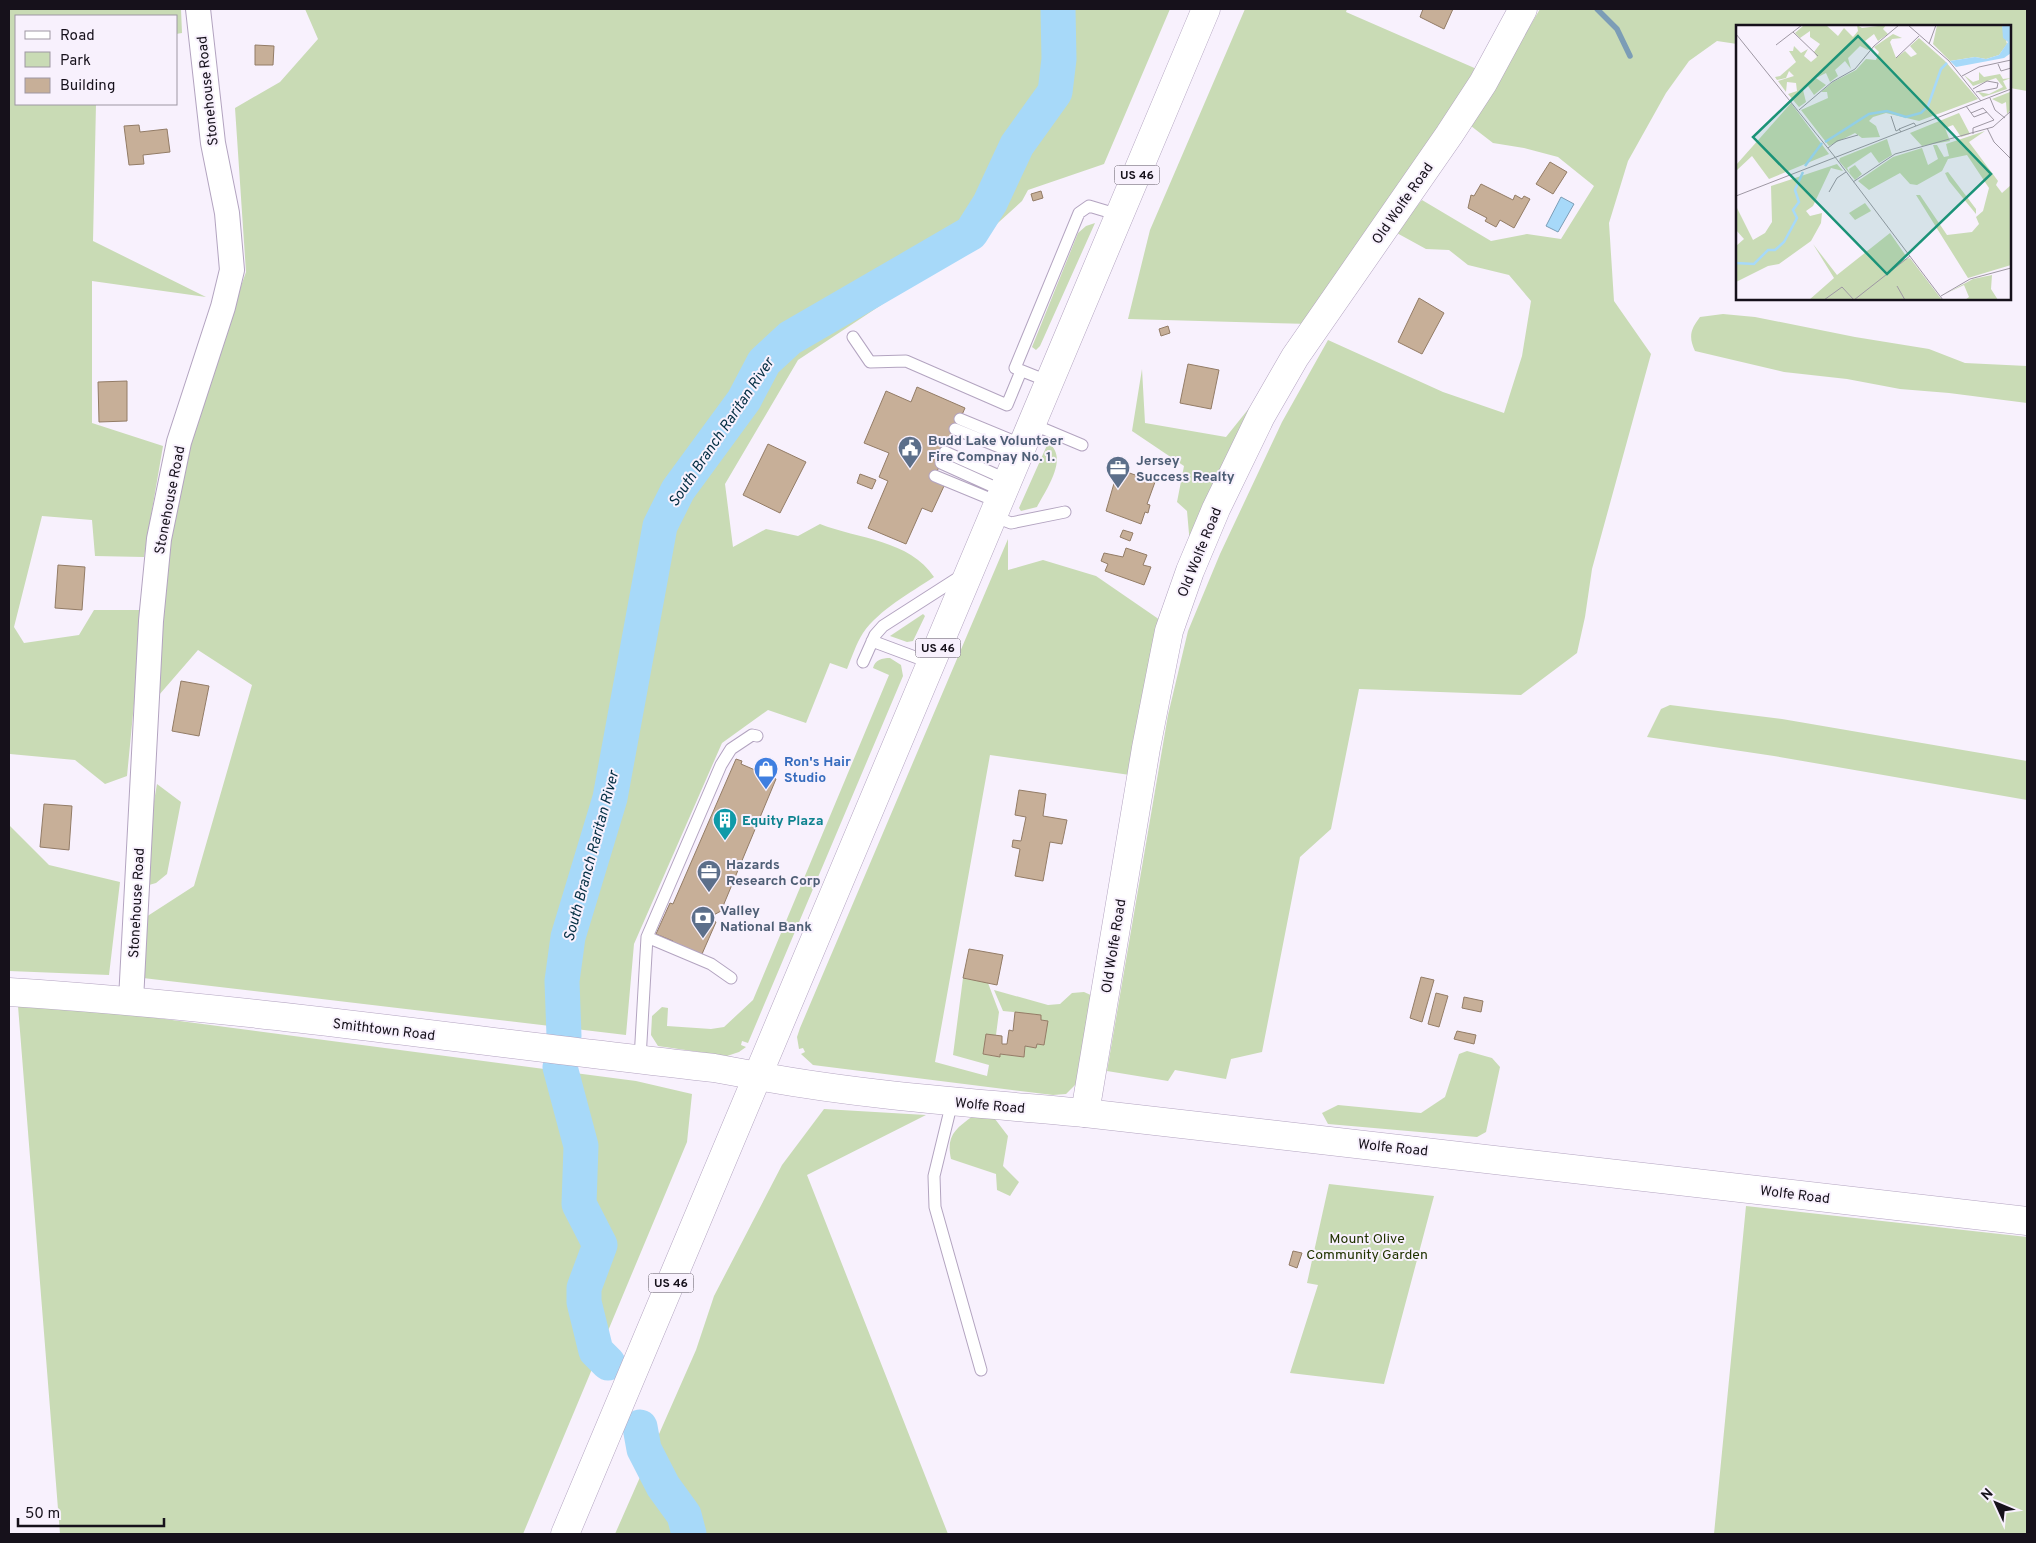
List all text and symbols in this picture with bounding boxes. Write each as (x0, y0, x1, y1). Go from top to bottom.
legend (15, 15, 178, 105)
inset map (1736, 25, 2011, 300)
text: Road (60, 27, 95, 46)
street label: Stonehouse Road (194, 35, 223, 147)
text: Park (60, 52, 91, 71)
text: Building (60, 77, 115, 96)
street label: Old Wolfe Road (1369, 160, 1438, 248)
road number: US 46 (1114, 166, 1160, 184)
water label: South Branch Raritan River (665, 354, 780, 511)
place label: Budd Lake Volunteer Fire Compnay No. 1. (928, 433, 1063, 466)
public building icon: Budd Lake Volunteer Fire Compnay No. 1. (897, 435, 923, 469)
street label: Stonehouse Road (152, 445, 189, 556)
place label: Jersey Success Realty (1136, 453, 1235, 486)
office icon: Jersey Success Realty (1105, 455, 1131, 489)
street label: Old Wolfe Road (1175, 505, 1226, 600)
road number: US 46 (916, 638, 960, 658)
place label: Ron's Hair Studio (784, 754, 851, 787)
shop icon: Ron's Hair Studio (753, 756, 779, 790)
water label: South Branch Raritan River (561, 768, 625, 944)
building icon: Equity Plaza (712, 807, 738, 841)
place label: Equity Plaza (742, 813, 824, 830)
street label: Stonehouse Road (126, 848, 149, 959)
place label: Hazards Research Corp (726, 857, 821, 890)
office icon: Hazards Research Corp (696, 859, 722, 893)
street label: Old Wolfe Road (1099, 898, 1130, 995)
place label: Valley National Bank (720, 903, 812, 936)
bank icon: Valley National Bank (690, 905, 716, 939)
street label: Smithtown Road (332, 1016, 436, 1045)
street label: Wolfe Road (954, 1095, 1026, 1118)
street label: Wolfe Road (1357, 1136, 1429, 1161)
street label: Wolfe Road (1759, 1183, 1831, 1208)
park label: Mount Olive Community Garden (1306, 1231, 1428, 1264)
road number: US 46 (648, 1274, 694, 1292)
north arrow (1971, 1478, 2021, 1528)
text: N (1978, 1485, 1997, 1505)
scale bar (18, 1496, 164, 1528)
text: 50 m (25, 1505, 60, 1524)

